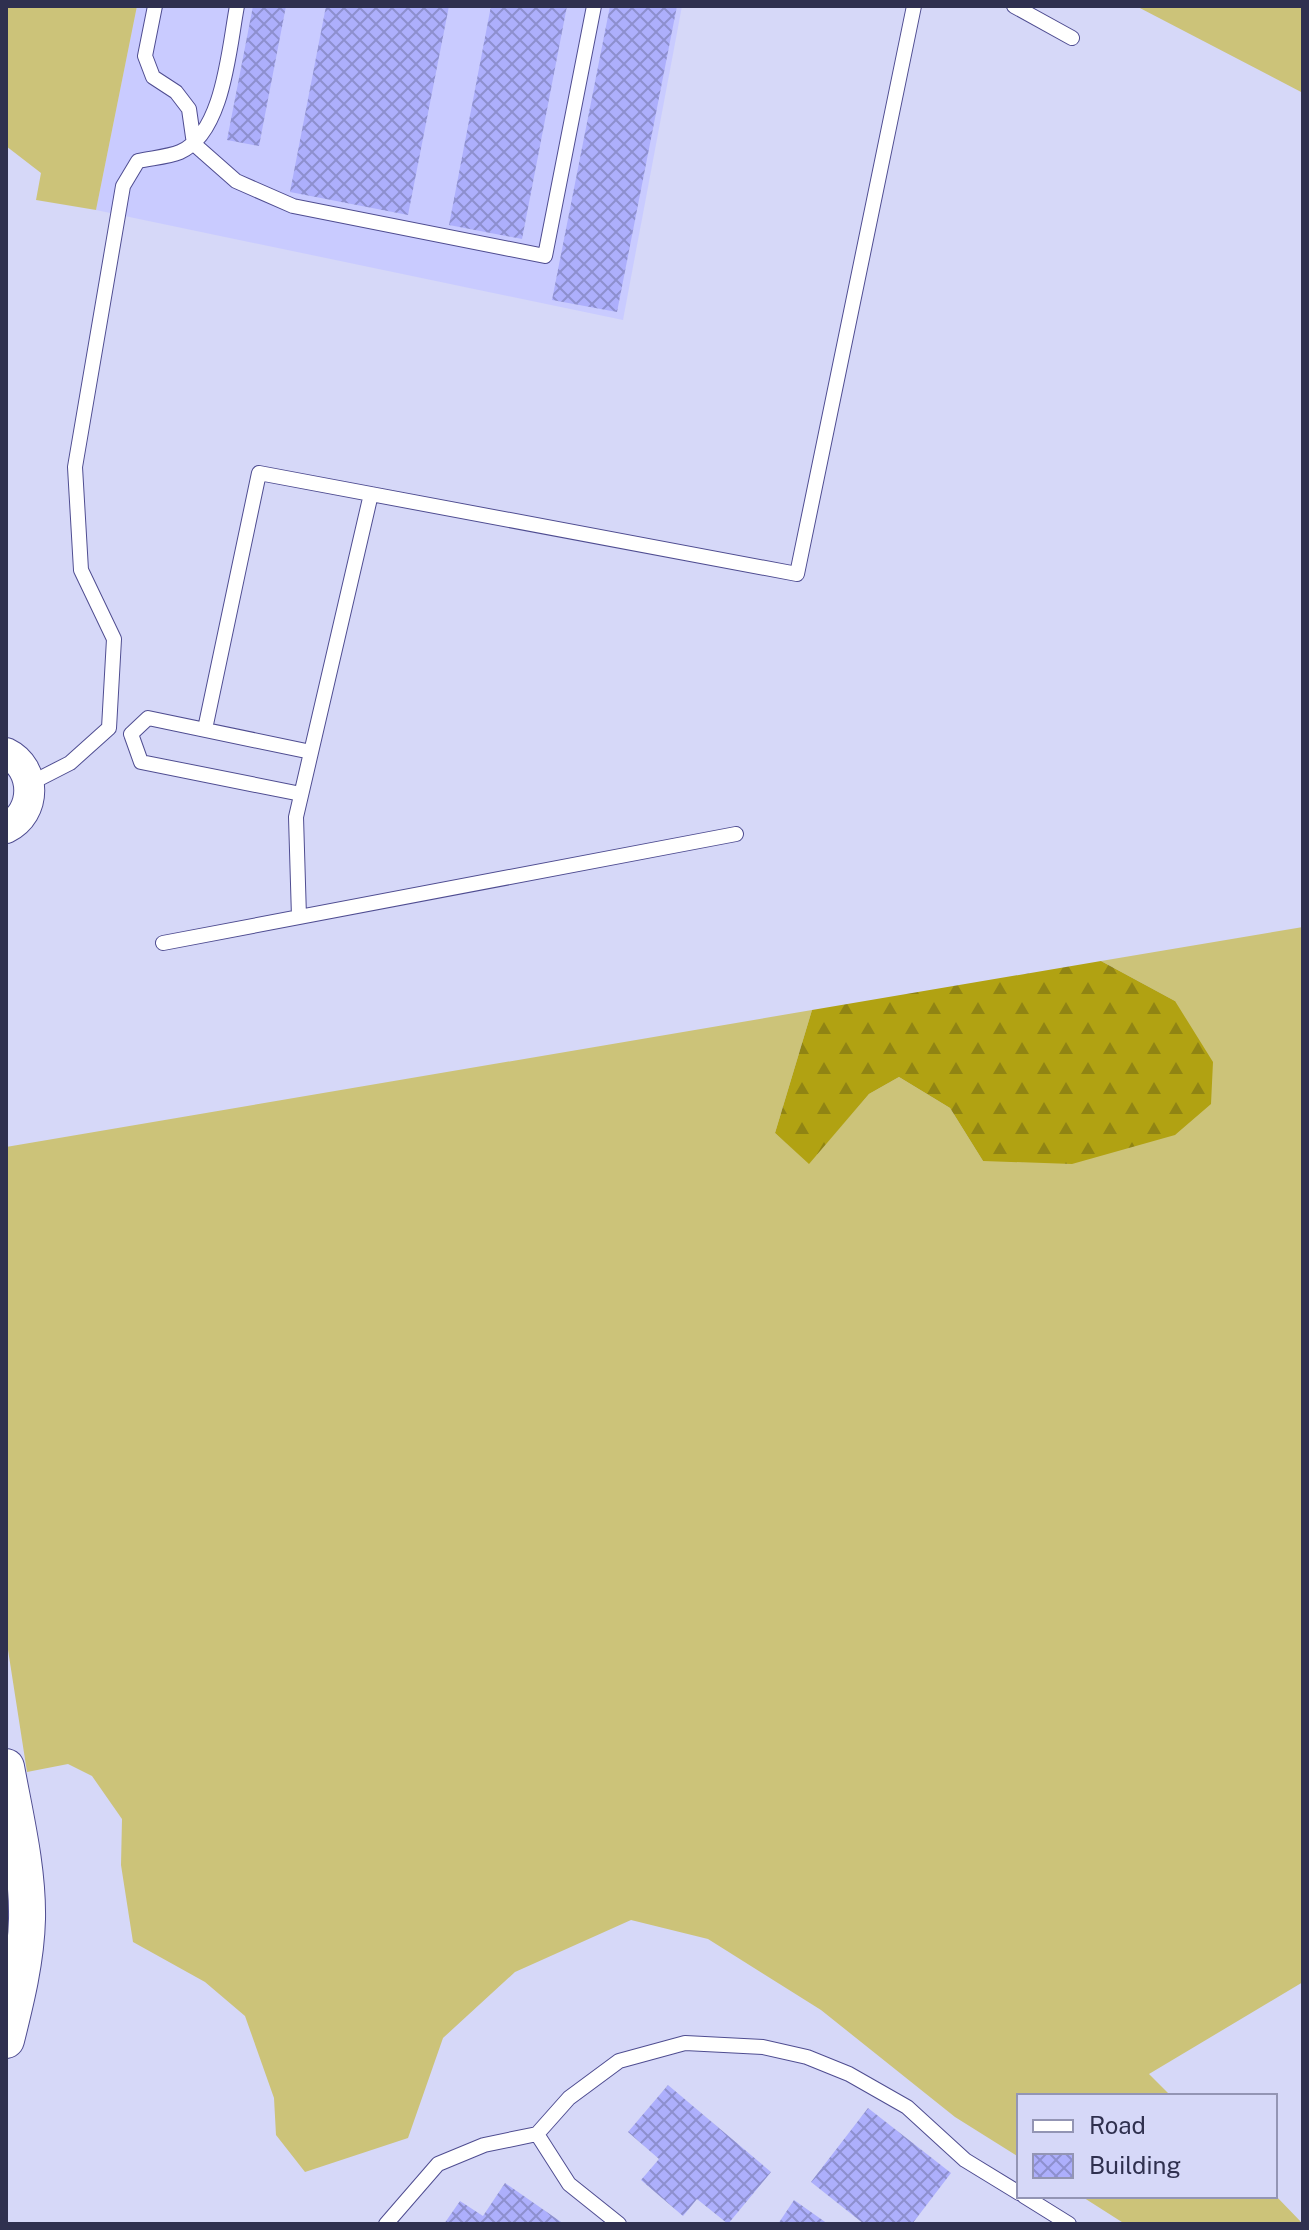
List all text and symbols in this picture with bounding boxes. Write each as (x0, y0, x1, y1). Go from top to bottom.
legend (1017, 2094, 1277, 2198)
text: Road (1089, 2111, 1146, 2139)
text: Building (1089, 2151, 1181, 2179)

